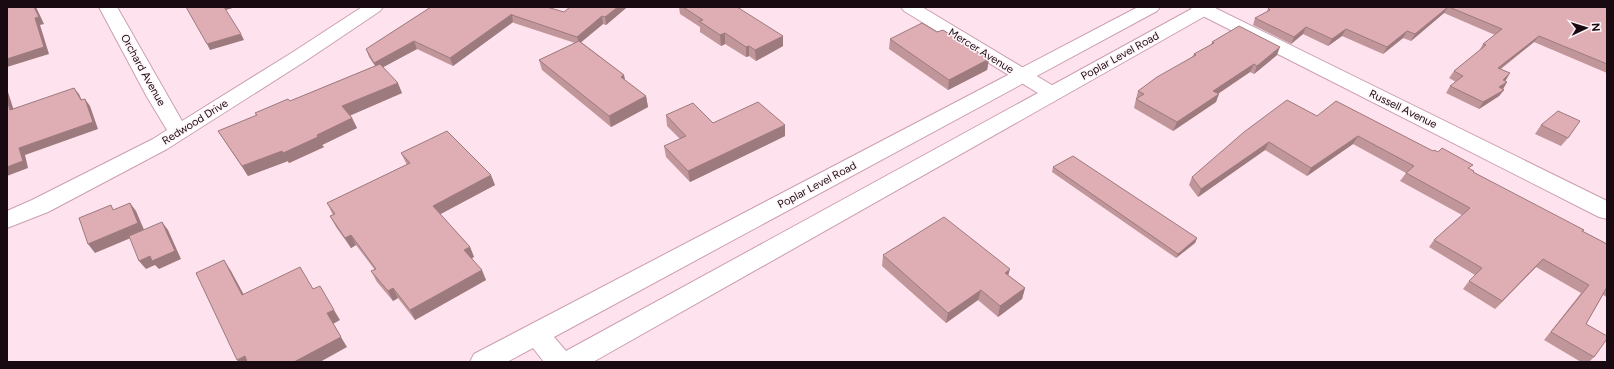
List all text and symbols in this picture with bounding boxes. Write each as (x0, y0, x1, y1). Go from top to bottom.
north arrow (1566, 8, 1606, 48)
text: N (1589, 23, 1602, 32)
street label: Mercer Avenue (946, 26, 1016, 76)
street label: Poplar Level Road (1079, 29, 1161, 83)
street label: Orchard Avenue (118, 32, 168, 108)
street label: Russell Avenue (1367, 87, 1439, 131)
street label: Redwood Drive (160, 97, 230, 147)
street label: Poplar Level Road (775, 159, 859, 211)

